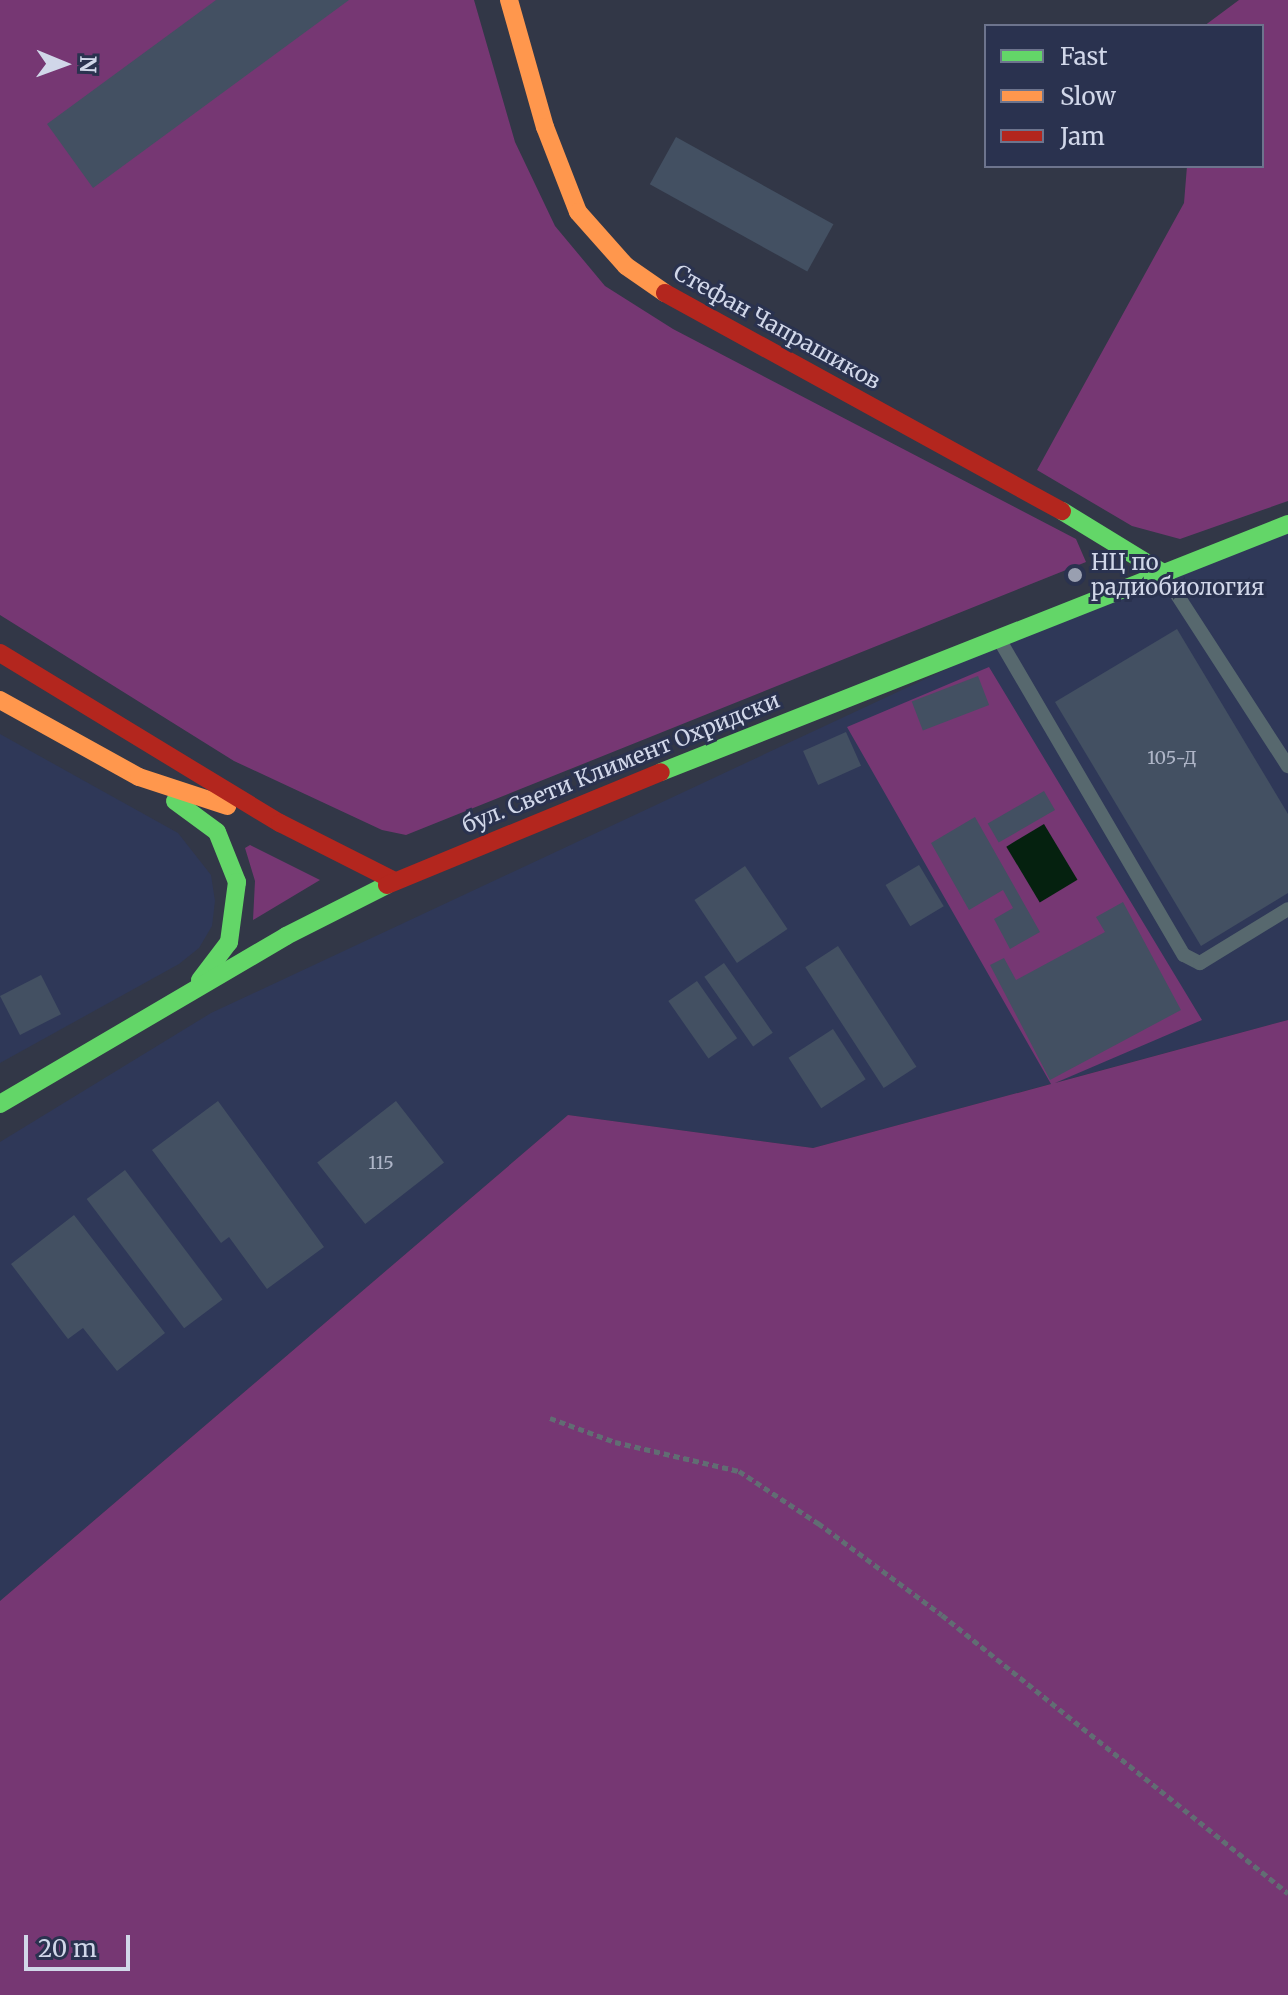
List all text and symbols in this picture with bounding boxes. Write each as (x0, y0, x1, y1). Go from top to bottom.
north arrow (24, 24, 104, 104)
legend (984, 24, 1264, 168)
text: Fast (1060, 41, 1108, 72)
text: N (74, 55, 102, 73)
text: Slow (1060, 81, 1116, 112)
text: Jam (1060, 121, 1105, 152)
street label: Стефан Чапрашиков (669, 259, 885, 395)
place label: НЦ по радиобиология (1091, 549, 1264, 600)
marker: НЦ по радиобиология (1066, 566, 1084, 584)
street label: бул. Свети Климент Охридски (458, 687, 784, 839)
house number: 105-Д (1147, 747, 1197, 769)
house number: 115 (368, 1152, 394, 1174)
scale bar (28, 1919, 134, 1969)
text: 20 m (38, 1933, 97, 1964)

